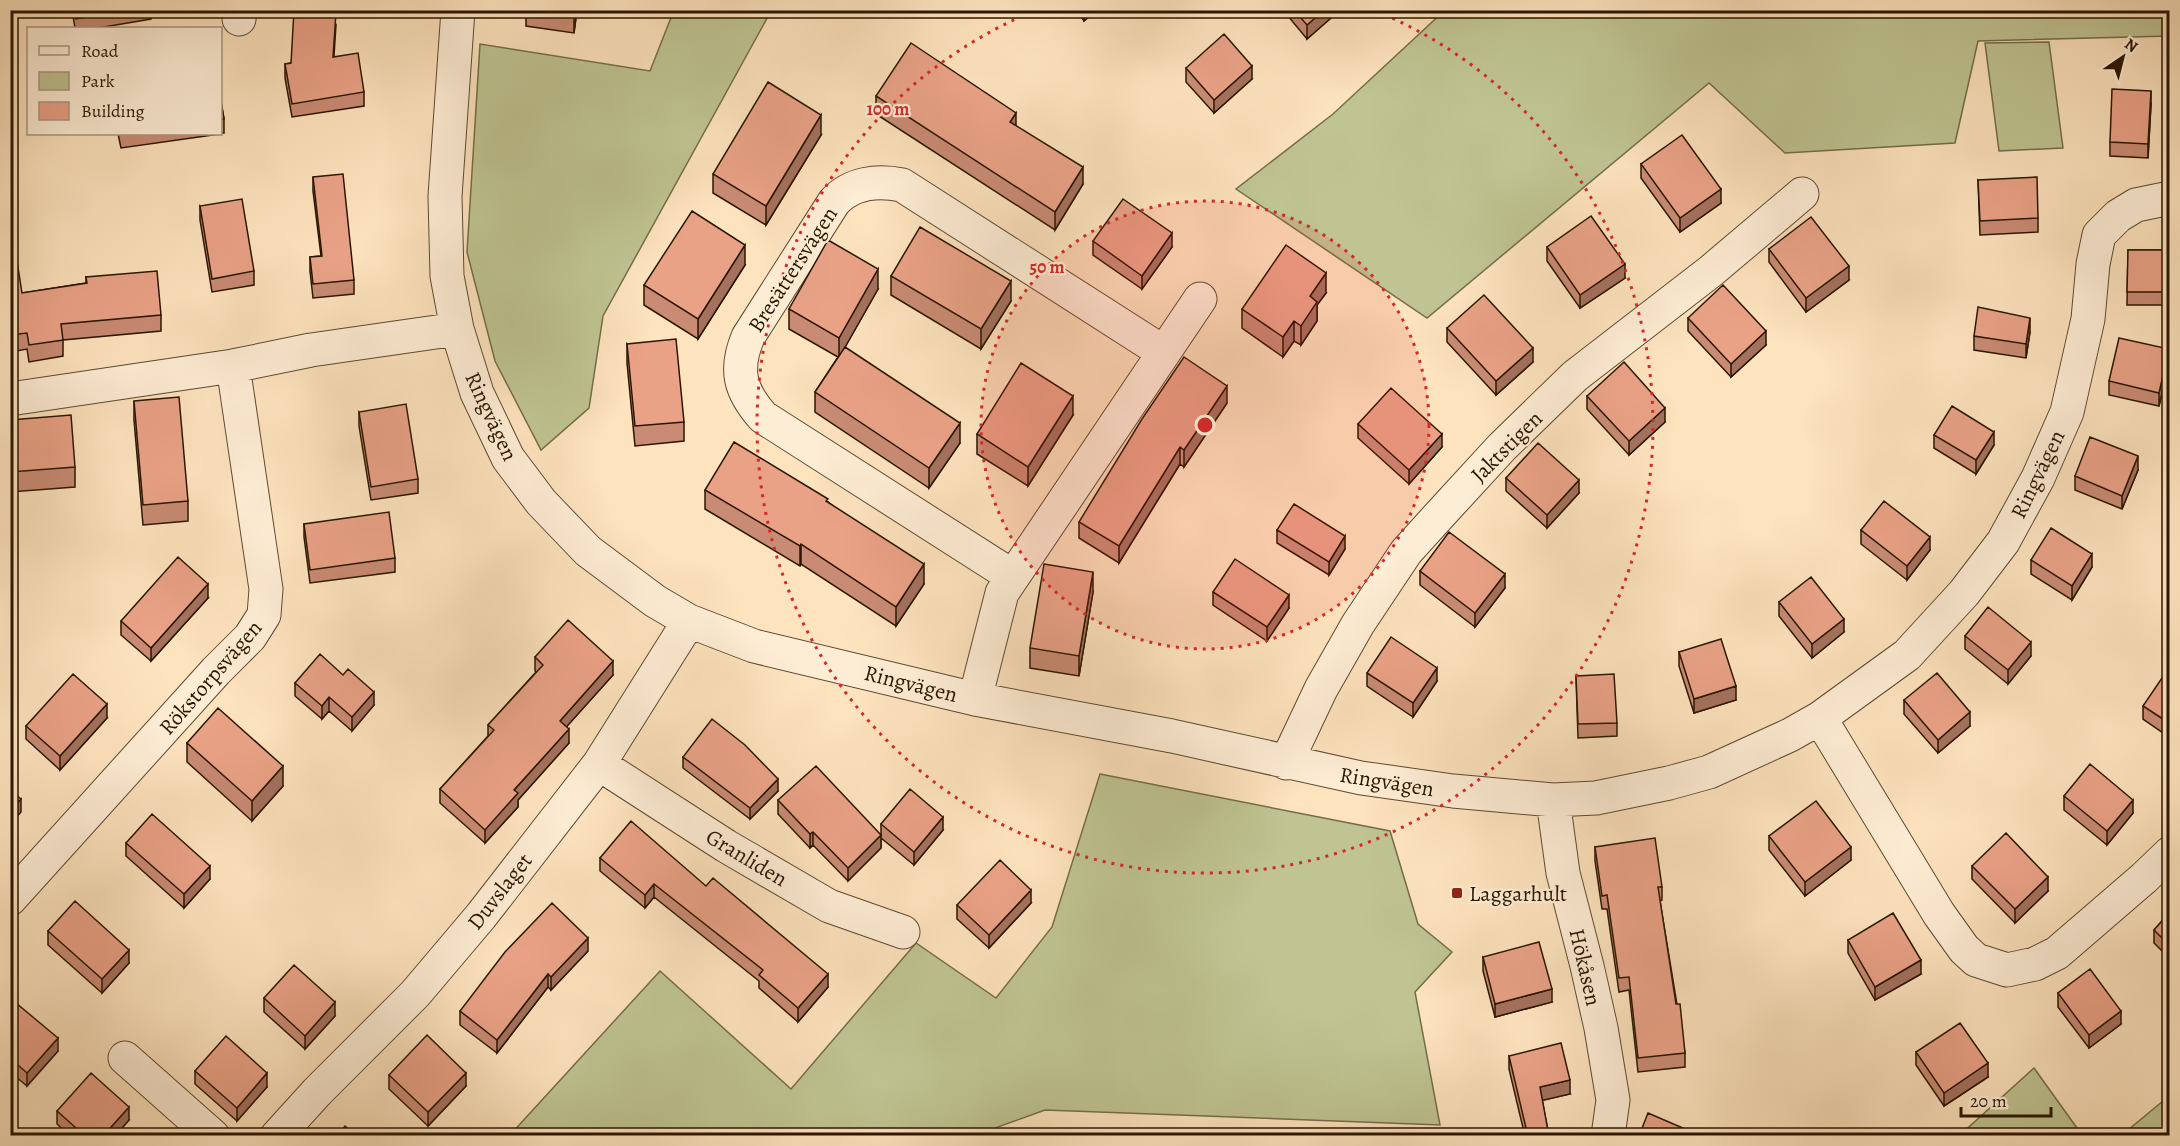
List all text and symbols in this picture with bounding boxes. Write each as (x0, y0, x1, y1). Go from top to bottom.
legend (27, 27, 222, 135)
north arrow (2093, 27, 2153, 87)
text: N (2120, 33, 2142, 58)
text: Road (81, 39, 119, 63)
text: Park (81, 69, 115, 93)
text: 100 m (867, 97, 909, 121)
text: Building (81, 99, 145, 123)
street label: Bresättersvägen (741, 201, 845, 338)
text: 50 m (1030, 255, 1064, 279)
street label: Ringvägen (457, 367, 525, 466)
street label: Jaktstigen (1464, 404, 1549, 489)
centre of rings (1195, 415, 1215, 435)
street label: Ringvägen (2004, 425, 2072, 524)
street label: Rökstorpsvägen (152, 614, 269, 742)
street label: Ringvägen (861, 658, 961, 710)
street label: Ringvägen (1338, 760, 1436, 804)
street label: Granliden (700, 822, 793, 894)
street label: Duvslaget (460, 847, 539, 936)
place label: Laggarhult (1469, 879, 1567, 909)
marker: Laggarhult (1450, 886, 1464, 900)
street label: Hökåsen (1562, 926, 1608, 1009)
scale bar (1961, 1080, 2051, 1118)
text: 20 m (1970, 1089, 2007, 1113)

